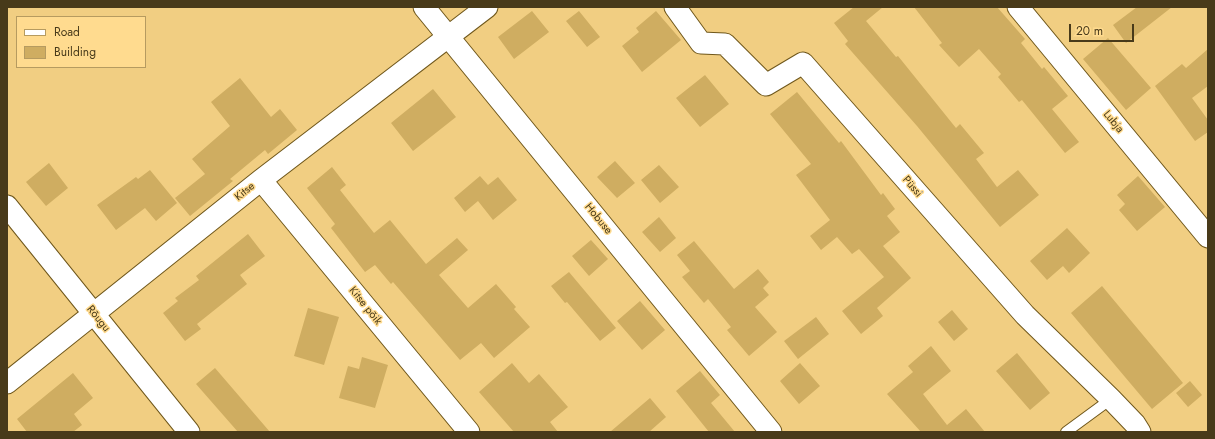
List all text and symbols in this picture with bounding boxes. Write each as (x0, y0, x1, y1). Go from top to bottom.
legend (16, 16, 146, 68)
scale bar (1071, 16, 1136, 42)
text: 20 m (1076, 22, 1103, 40)
text: Road (54, 23, 80, 41)
text: Building (54, 43, 96, 61)
street label: Lubja (1100, 108, 1126, 136)
street label: Püssi (899, 174, 925, 200)
street label: Kitse (232, 180, 258, 204)
street label: Hobuse (582, 201, 614, 237)
street label: Kitse põik (346, 284, 384, 328)
street label: Rõugu (83, 303, 113, 335)

